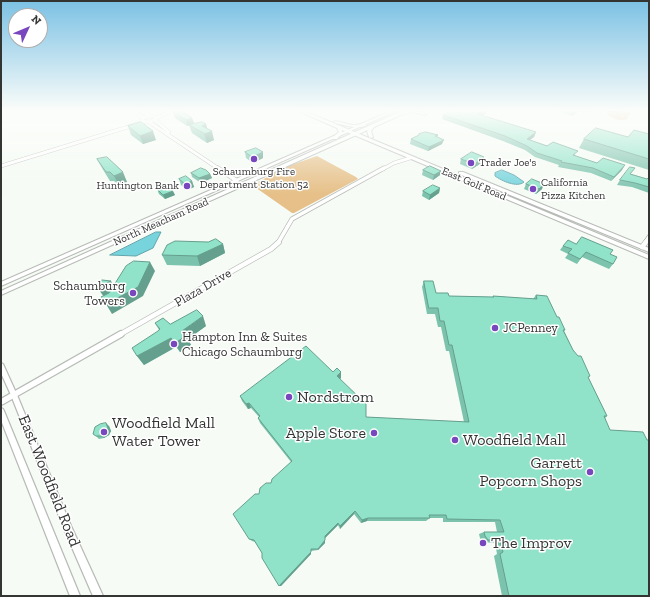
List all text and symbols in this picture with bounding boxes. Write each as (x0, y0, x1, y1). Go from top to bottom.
north arrow (8, 8, 48, 48)
text: N (29, 12, 44, 28)
marker: Schaumburg Fire Department Station 52 (249, 154, 259, 164)
place label: Trader Joe's (479, 156, 536, 170)
marker: Trader Joe's (466, 158, 476, 168)
street label: East Golf Road (440, 164, 508, 204)
place label: Schaumburg Fire Department Station 52 (200, 165, 308, 191)
place label: California Pizza Kitchen (541, 176, 605, 202)
place label: Huntington Bank (96, 179, 179, 193)
marker: Huntington Bank (182, 181, 192, 191)
marker: California Pizza Kitchen (528, 184, 538, 194)
street label: North Meacham Road (111, 195, 211, 249)
street label: Plaza Drive (172, 265, 234, 311)
place label: Schaumburg Towers (53, 278, 125, 309)
marker: Schaumburg Towers (128, 288, 138, 298)
place label: JCPenney (503, 320, 558, 336)
marker: JCPenney (490, 323, 500, 333)
place label: Hampton Inn & Suites Chicago Schaumburg (182, 329, 307, 360)
marker: Hampton Inn & Suites Chicago Schaumburg (169, 339, 179, 349)
place label: Nordstrom (297, 387, 374, 407)
marker: Nordstrom (284, 392, 294, 402)
street label: East Woodfield Road (14, 412, 84, 550)
place label: Woodfield Mall Water Tower (112, 413, 215, 451)
place label: Apple Store (286, 423, 366, 443)
marker: Woodfield Mall Water Tower (99, 427, 109, 437)
marker: Apple Store (369, 428, 379, 438)
place label: Woodfield Mall (463, 430, 566, 450)
marker: Woodfield Mall (450, 435, 460, 445)
place label: Garrett Popcorn Shops (480, 453, 582, 491)
marker: Garrett Popcorn Shops (585, 467, 595, 477)
place label: The Improv (491, 533, 572, 553)
marker: The Improv (478, 538, 488, 548)

